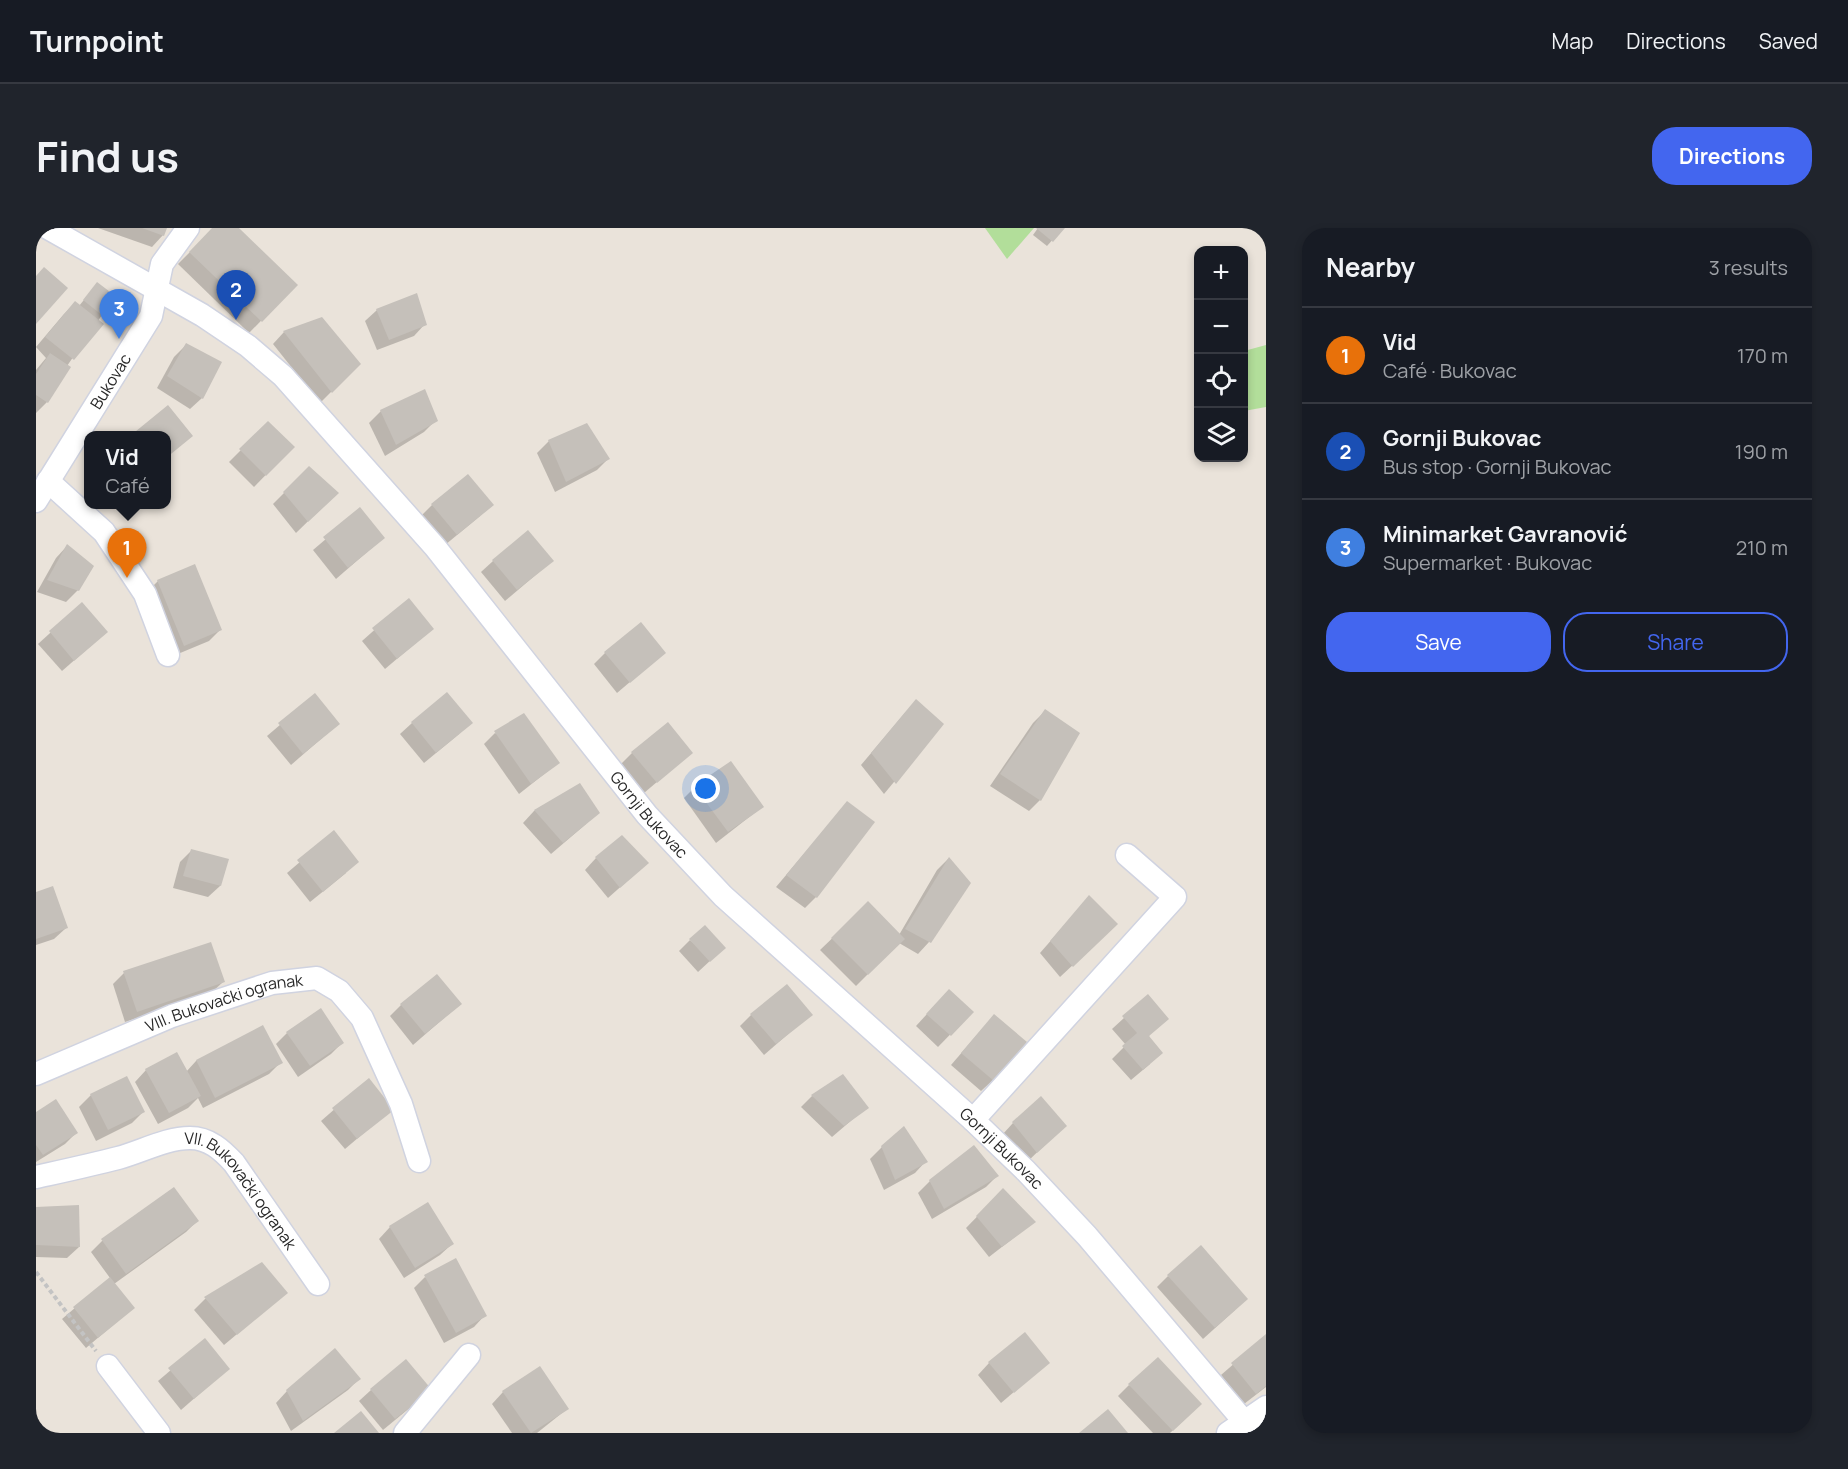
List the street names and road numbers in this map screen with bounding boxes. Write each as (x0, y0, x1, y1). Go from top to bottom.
street label: Bukovac (85, 349, 136, 413)
street label: Gornji Bukovac (605, 766, 693, 863)
street label: VIII. Bukovački ogranak (142, 969, 305, 1037)
street label: Gornji Bukovac (955, 1102, 1049, 1194)
street label: VII. Bukovački ogranak (184, 1127, 302, 1255)

